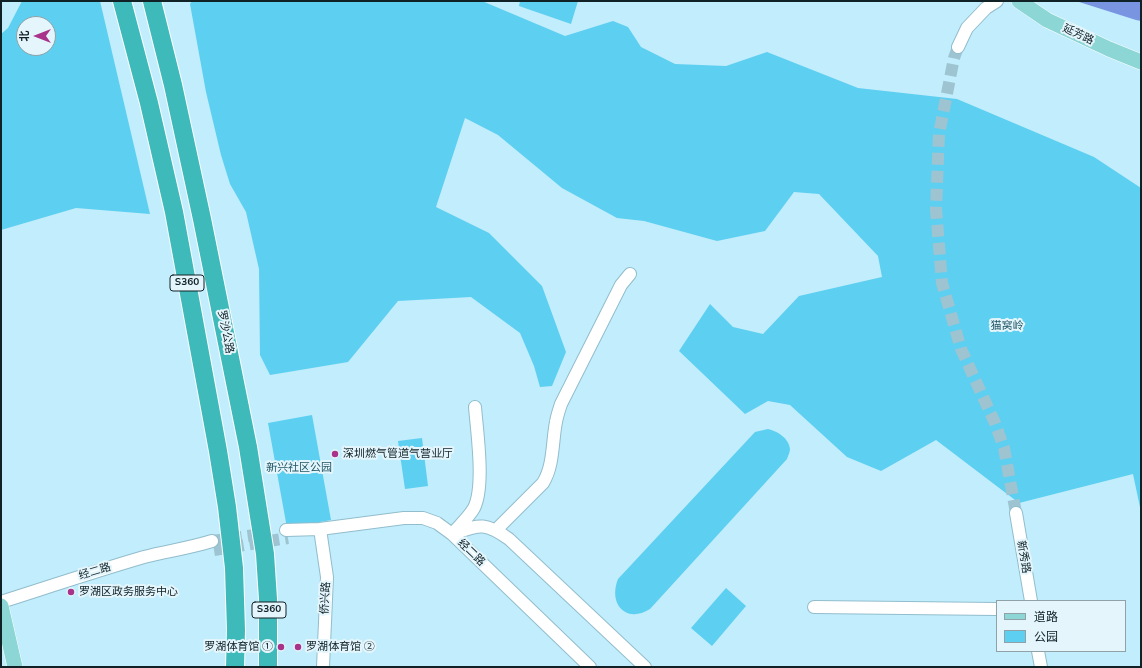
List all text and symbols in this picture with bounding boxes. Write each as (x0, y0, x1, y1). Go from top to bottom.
north arrow (16, 16, 56, 56)
street label: 延芳路 (1060, 22, 1096, 48)
text: 北 (17, 31, 32, 42)
road number: S360 (170, 275, 204, 291)
street label: 罗沙公路 (214, 309, 236, 355)
park label: 猫窝岭 (991, 319, 1023, 333)
place label: 深圳燃气管道气营业厅 (343, 447, 453, 461)
marker: 深圳燃气管道气营业厅 (330, 449, 340, 459)
park label: 新兴社区公园 (266, 461, 332, 475)
street label: 经二路 (455, 537, 487, 569)
street label: 新秀路 (1014, 540, 1032, 574)
street label: 经二路 (77, 561, 113, 583)
street label: 侨兴路 (319, 581, 333, 615)
place label: 罗湖区政务服务中心 (79, 585, 178, 599)
marker: 罗湖区政务服务中心 (66, 587, 76, 597)
legend (996, 600, 1126, 652)
road number: S360 (252, 602, 286, 618)
text: 道路 (1034, 609, 1058, 625)
text: 公园 (1034, 629, 1058, 645)
place label: 罗湖体育馆 ① (204, 640, 273, 654)
place label: 罗湖体育馆 ② (306, 640, 375, 654)
marker: 罗湖体育馆 ① (276, 642, 286, 652)
marker: 罗湖体育馆 ② (293, 642, 303, 652)

